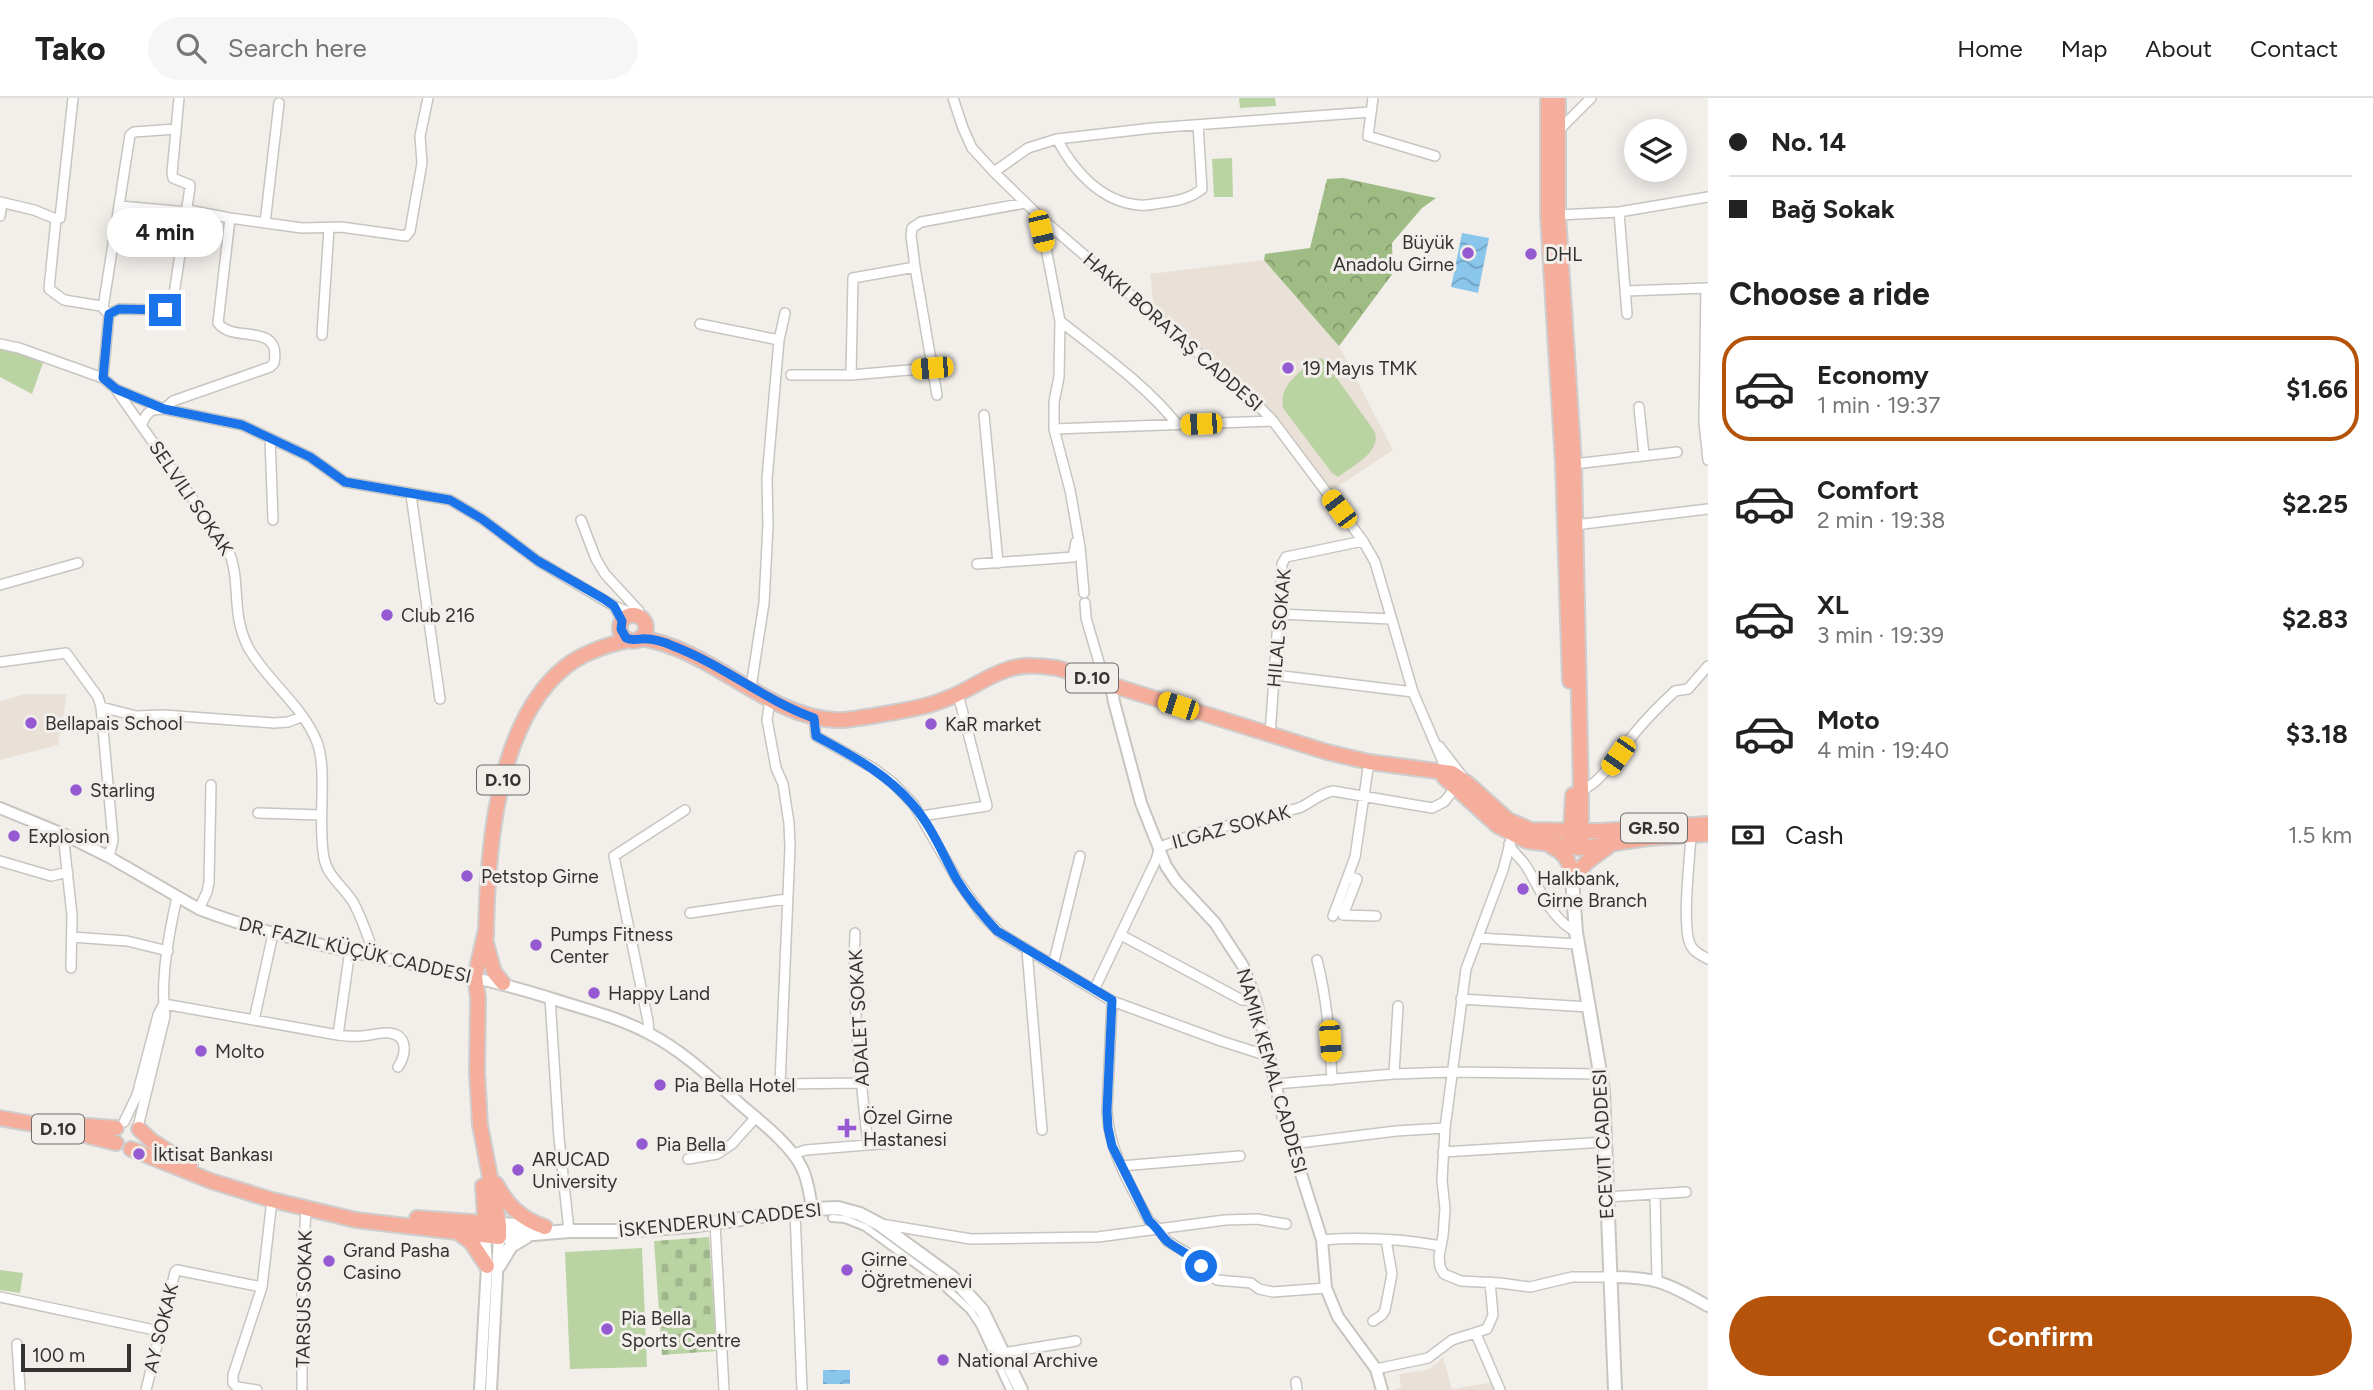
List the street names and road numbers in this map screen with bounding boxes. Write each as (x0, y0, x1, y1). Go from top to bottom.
street label: HAKKI BORATAŞ CADDESI (1079, 248, 1267, 416)
street label: SELVILI SOKAK (144, 436, 238, 560)
street label: HILAL SOKAK (1262, 567, 1296, 688)
road number: D.10 (1066, 664, 1118, 692)
road number: D.10 (477, 766, 529, 794)
street label: ILGAZ SOKAK (1169, 800, 1293, 854)
road number: GR.50 (1621, 814, 1687, 842)
street label: DR. FAZIL KÜÇÜK CADDESI (237, 912, 473, 988)
street label: ADALET SOKAK (844, 948, 874, 1087)
street label: NAMIK KEMAL CADDESI (1232, 966, 1312, 1176)
street label: ECEVIT CADDESI (1588, 1068, 1618, 1220)
road number: D.10 (32, 1114, 84, 1144)
street label: İSKENDERUN CADDESI (617, 1198, 823, 1242)
street label: TARSUS SOKAK (291, 1229, 317, 1368)
street label: AY SOKAK (139, 1281, 183, 1375)

